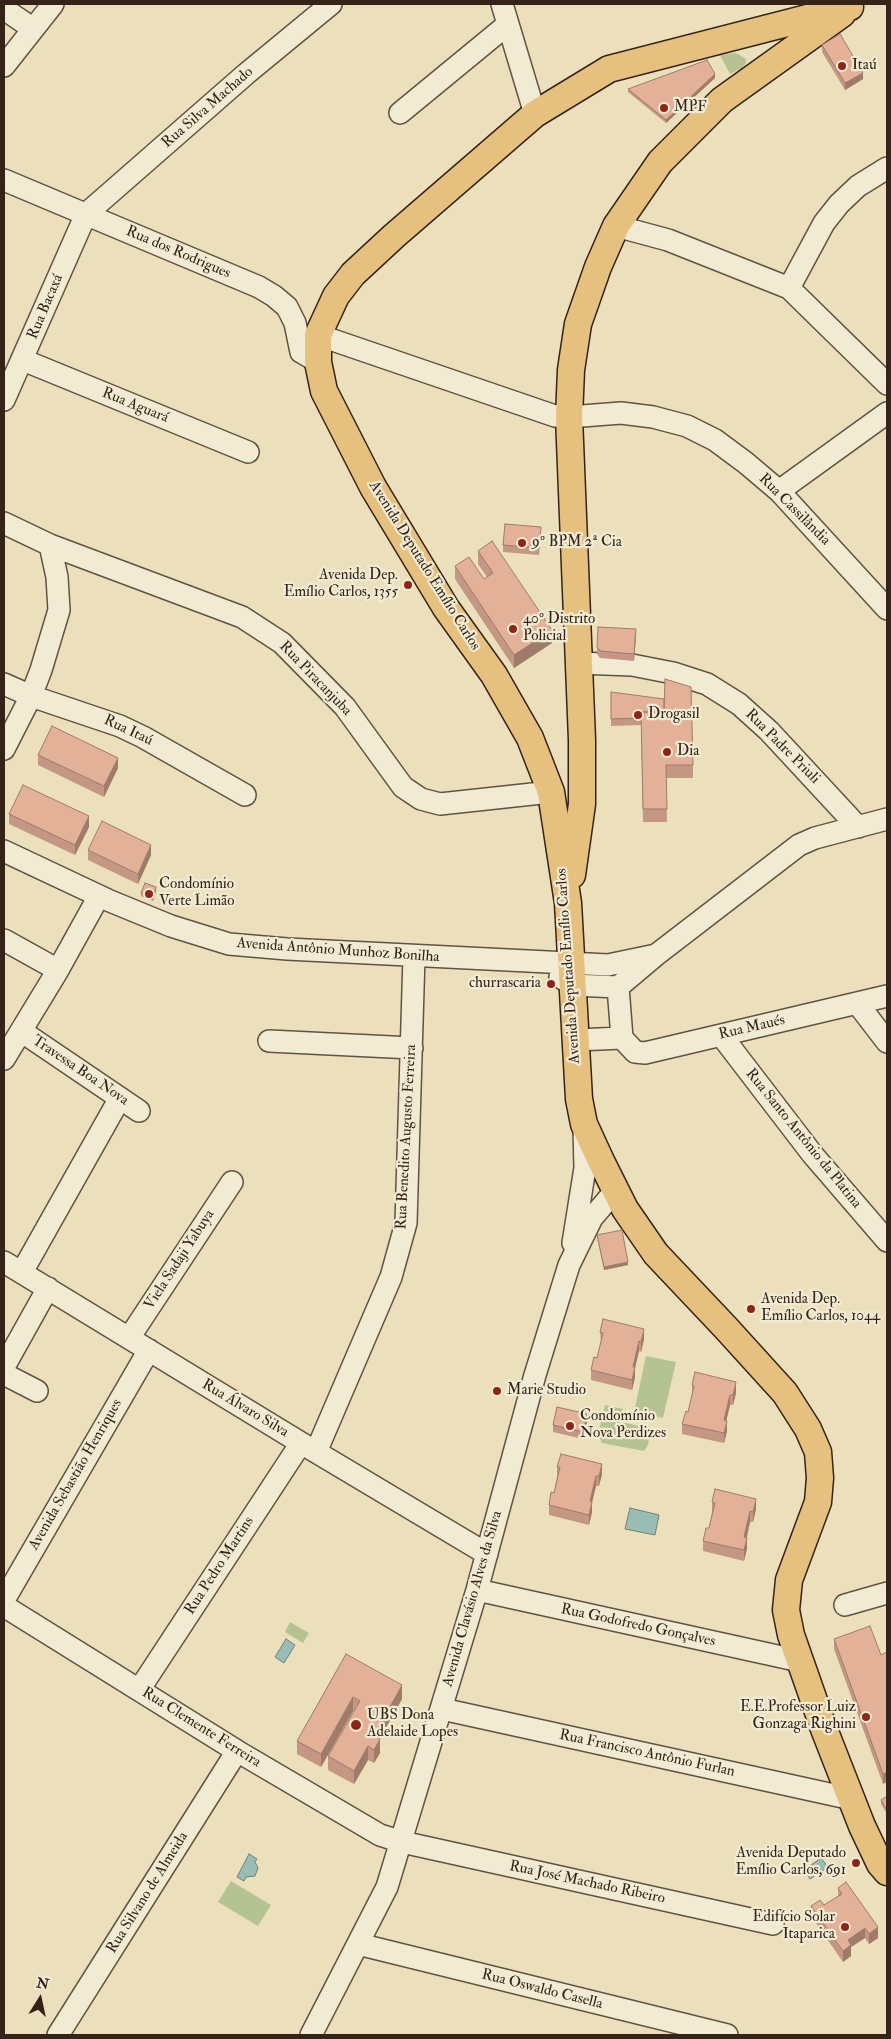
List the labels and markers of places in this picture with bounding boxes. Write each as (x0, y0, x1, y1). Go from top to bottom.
place label: Itaú (852, 57, 877, 75)
marker: Itaú (836, 60, 848, 72)
place label: MPF (674, 99, 707, 117)
marker: MPF (658, 102, 670, 114)
place label: 9º BPM 2ª Cia (532, 534, 622, 552)
marker: 9º BPM 2ª Cia (516, 537, 528, 549)
place label: Avenida Dep. Emílio Carlos, 1355 (284, 567, 398, 602)
marker: Avenida Dep. Emílio Carlos, 1355 (402, 579, 414, 591)
place label: 40º Distrito Policial (523, 611, 595, 646)
marker: 40º Distrito Policial (507, 623, 519, 635)
place label: Drogasil (648, 706, 700, 724)
marker: Drogasil (632, 709, 644, 721)
place label: Dia (677, 743, 699, 761)
marker: Dia (661, 746, 673, 758)
place label: Condomínio Verte Limão (159, 876, 234, 911)
marker: Condomínio Verte Limão (143, 888, 155, 900)
place label: churrascaria (469, 975, 541, 993)
marker: churrascaria (545, 978, 557, 990)
place label: Avenida Dep. Emílio Carlos, 1044 (761, 1291, 880, 1326)
marker: Avenida Dep. Emílio Carlos, 1044 (745, 1303, 757, 1315)
place label: Marie Studio (507, 1382, 586, 1400)
marker: Marie Studio (491, 1385, 503, 1397)
place label: Condomínio Nova Perdizes (580, 1408, 666, 1443)
marker: Condomínio Nova Perdizes (564, 1420, 576, 1432)
place label: E.E.Professor Luiz Gonzaga Righini (740, 1699, 856, 1734)
place label: UBS Dona Adelaide Lopes (367, 1707, 458, 1742)
marker: E.E.Professor Luiz Gonzaga Righini (860, 1711, 872, 1723)
marker: UBS Dona Adelaide Lopes (349, 1718, 363, 1732)
place label: Avenida Deputado Emílio Carlos, 691 (735, 1845, 846, 1880)
marker: Avenida Deputado Emílio Carlos, 691 (850, 1857, 862, 1869)
place label: Edifício Solar Itaparica (753, 1909, 835, 1944)
marker: Edifício Solar Itaparica (839, 1921, 851, 1933)

